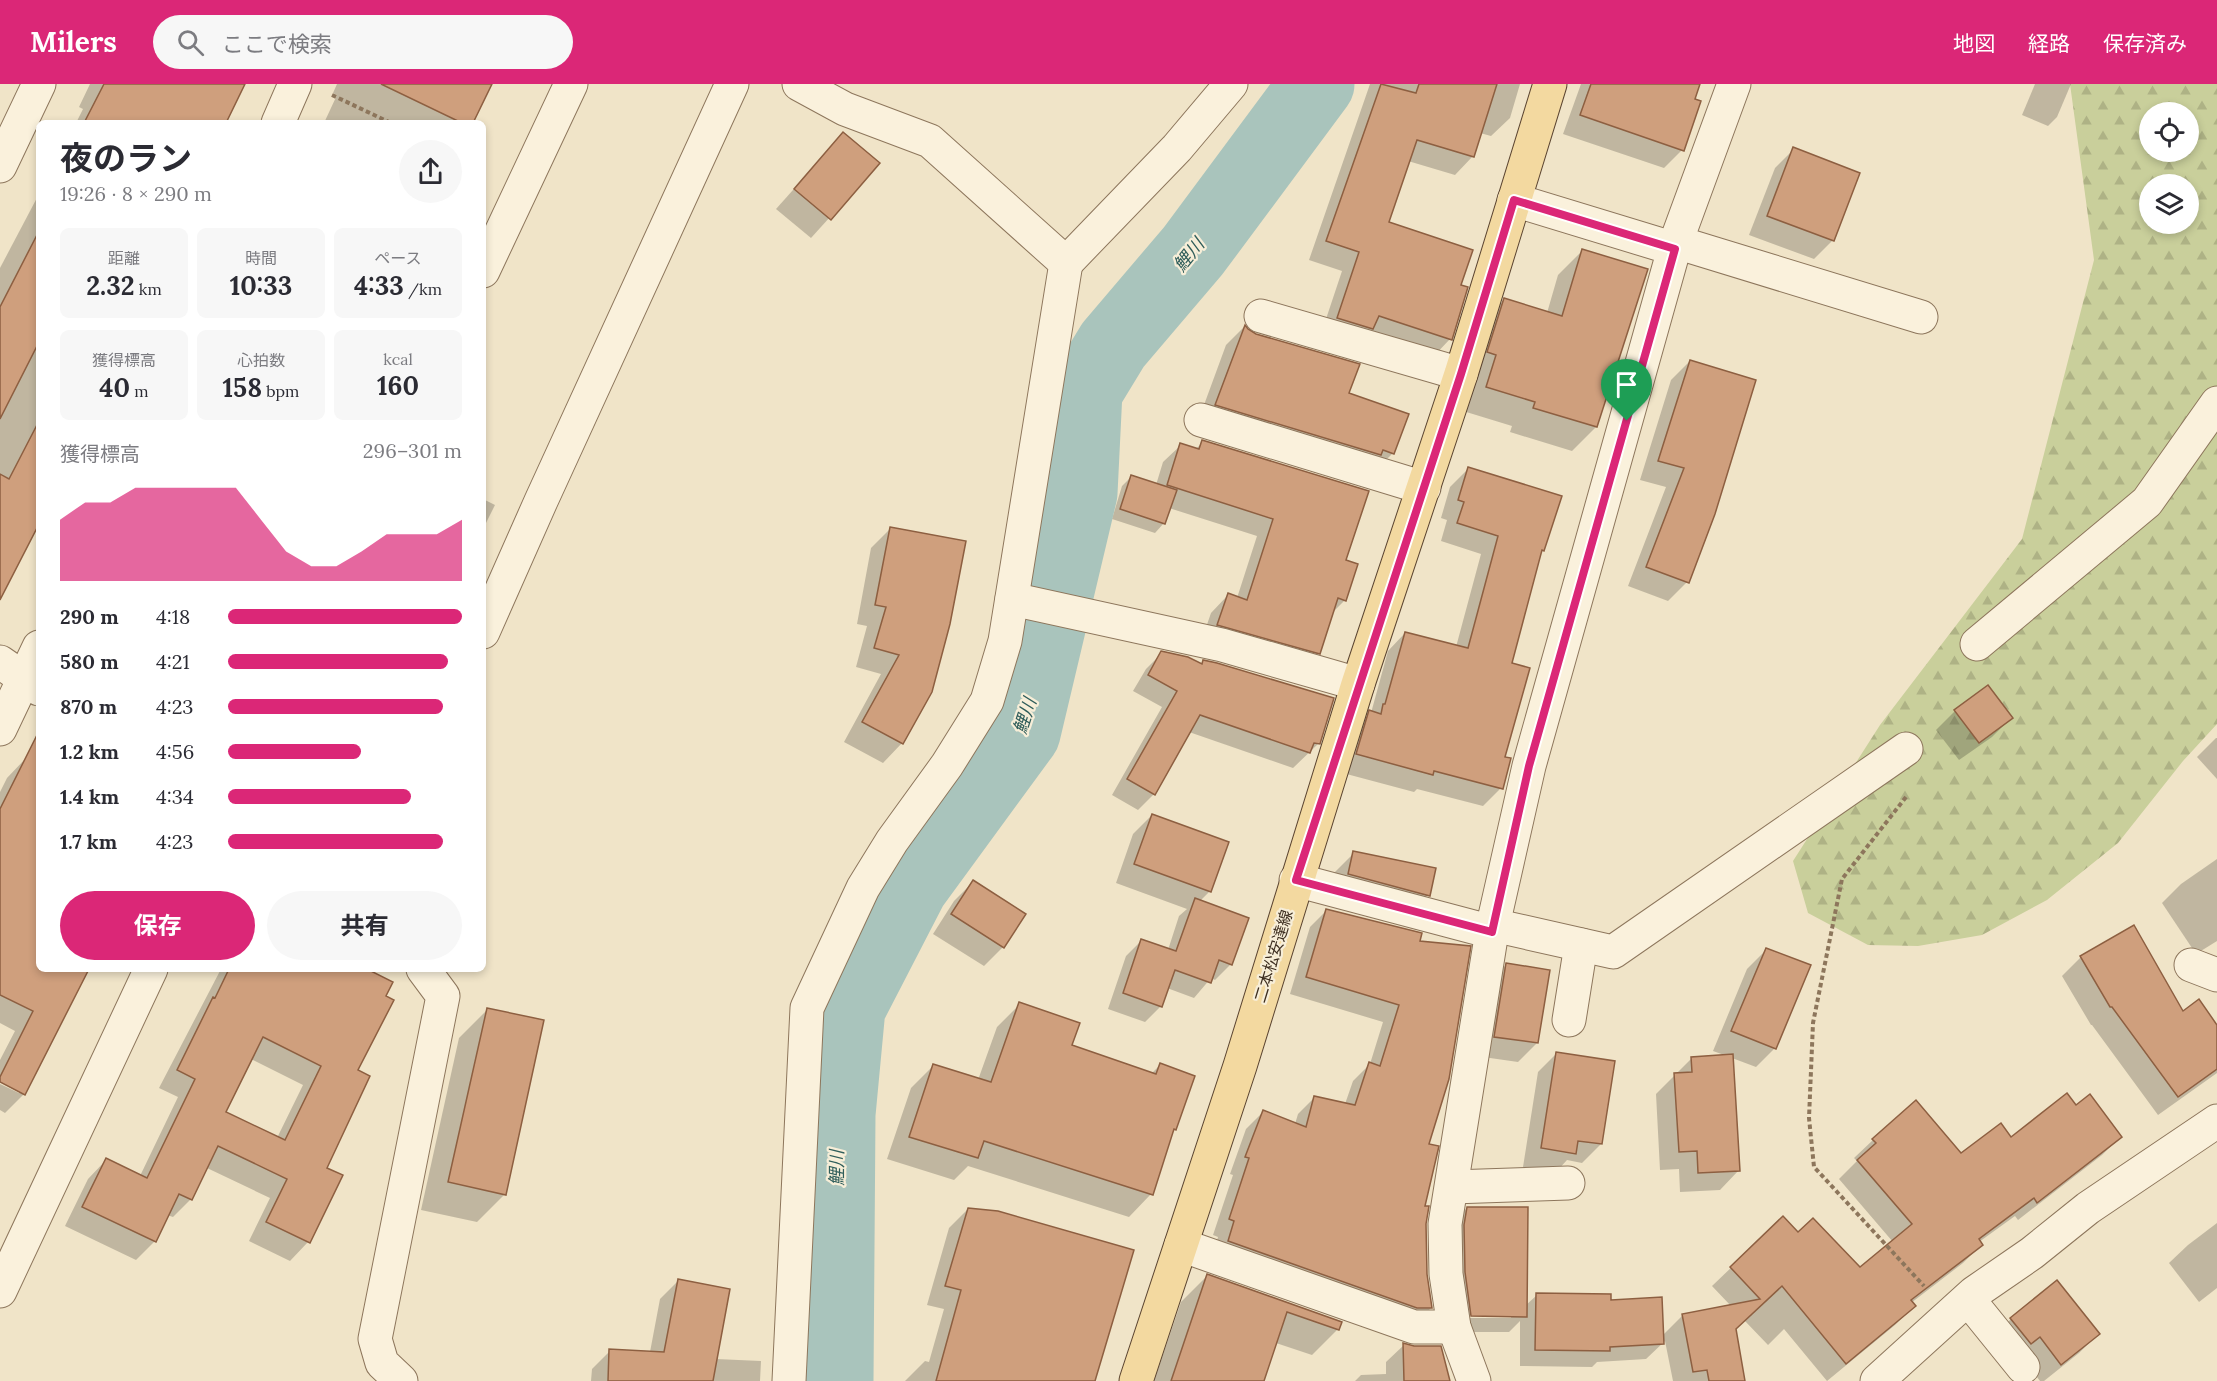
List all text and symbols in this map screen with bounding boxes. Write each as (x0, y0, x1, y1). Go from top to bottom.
search box (153, 15, 573, 69)
text: Milers (30, 24, 117, 60)
icon: search (174, 26, 207, 59)
text: ここで検索 (222, 30, 332, 58)
text: 地図 (1953, 30, 1995, 57)
text: 経路 (2028, 30, 2070, 57)
text: 保存済み (2103, 30, 2187, 57)
map controls (2139, 102, 2199, 234)
button: locate (2139, 102, 2199, 162)
text: 夜のラン (60, 137, 192, 179)
button: share (399, 140, 462, 203)
button: layers (2139, 174, 2199, 234)
text: 19:26 · 8 × 290 m (60, 181, 212, 206)
water label: 鯉川 (1168, 232, 1210, 276)
text: 距離 (108, 248, 140, 268)
text: 時間 (245, 248, 277, 268)
text: ペース (374, 248, 422, 268)
text: 2.32 (86, 269, 135, 302)
text: 10:33 (230, 269, 292, 302)
text: 4:33 (354, 269, 404, 302)
text: km (135, 279, 162, 299)
text: /km (404, 279, 442, 299)
text: kcal (383, 349, 413, 369)
text: 獲得標高 (92, 350, 156, 370)
text: 心拍数 (237, 350, 285, 370)
pin (1601, 359, 1652, 421)
icon: arrive (1610, 368, 1643, 401)
text: 160 (377, 369, 419, 402)
text: 40 (99, 371, 130, 404)
text: 158 (223, 371, 262, 404)
text: m (130, 381, 149, 401)
text: bpm (262, 381, 299, 401)
text: 296–301 m (363, 438, 462, 463)
text: 獲得標高 (60, 441, 140, 466)
text: 290 m (60, 604, 119, 629)
text: 4:18 (156, 604, 190, 629)
text: 580 m (60, 649, 119, 674)
text: 4:21 (156, 649, 190, 674)
water label: 鯉川 (1008, 693, 1042, 737)
text: 870 m (60, 694, 117, 719)
text: 4:23 (156, 694, 193, 719)
text: 1.2 km (60, 739, 119, 764)
text: 4:56 (156, 739, 194, 764)
text: 1.4 km (60, 784, 119, 809)
text: 4:34 (156, 784, 194, 809)
text: 1.7 km (60, 829, 117, 854)
text: 4:23 (156, 829, 193, 854)
button: 保存 (60, 891, 255, 960)
button: 共有 (267, 891, 462, 960)
street label: 二本松安達線 (1249, 907, 1297, 1005)
water label: 鯉川 (825, 1148, 848, 1186)

